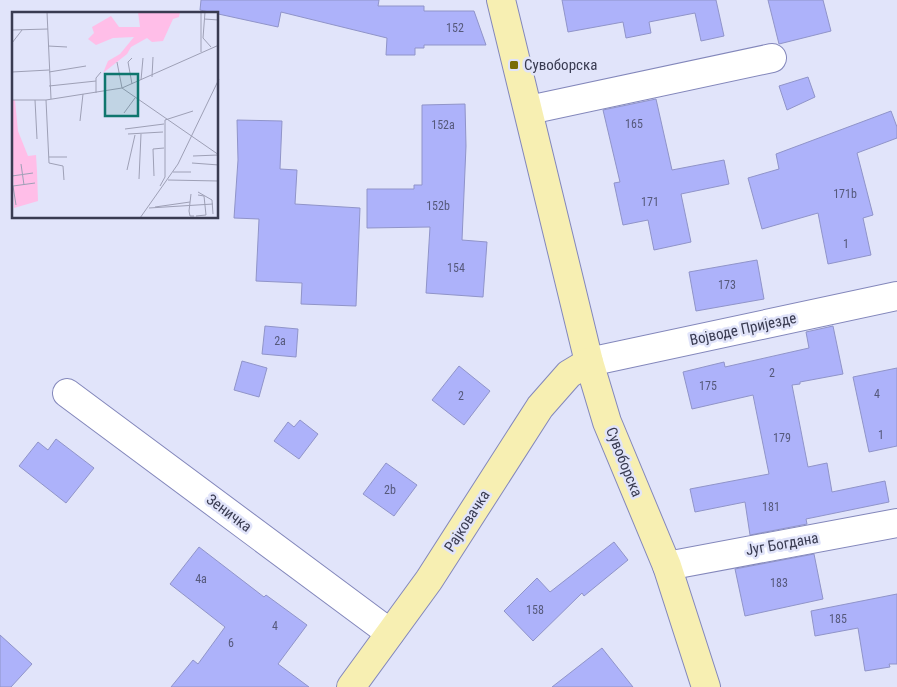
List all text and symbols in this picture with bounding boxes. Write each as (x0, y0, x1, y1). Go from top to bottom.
inset map (12, 12, 219, 219)
house number: 152 (446, 21, 464, 35)
place label: Сувоборска (524, 56, 597, 74)
marker: Сувоборска (508, 59, 520, 71)
house number: 165 (625, 117, 643, 131)
house number: 152a (431, 118, 455, 132)
house number: 171b (833, 187, 857, 201)
house number: 171 (641, 195, 659, 209)
house number: 152b (426, 199, 450, 213)
house number: 1 (843, 237, 849, 251)
house number: 154 (447, 261, 465, 275)
house number: 173 (718, 278, 736, 292)
street label: Војводе Пријезде (688, 309, 798, 349)
house number: 2a (274, 334, 286, 348)
house number: 2 (769, 366, 775, 380)
house number: 175 (699, 379, 717, 393)
house number: 4 (874, 387, 880, 401)
house number: 2 (458, 389, 464, 403)
street label: Сувоборска (602, 425, 646, 499)
house number: 1 (878, 428, 884, 442)
house number: 179 (773, 431, 791, 445)
house number: 2b (384, 483, 396, 497)
street label: Рајковачка (440, 487, 494, 555)
street label: Зеничка (203, 490, 255, 536)
house number: 181 (762, 500, 780, 514)
street label: Југ Богдана (744, 529, 820, 559)
house number: 4a (195, 572, 207, 586)
house number: 183 (770, 576, 788, 590)
house number: 158 (526, 603, 544, 617)
house number: 185 (829, 612, 847, 626)
house number: 4 (272, 619, 278, 633)
house number: 6 (228, 636, 234, 650)

